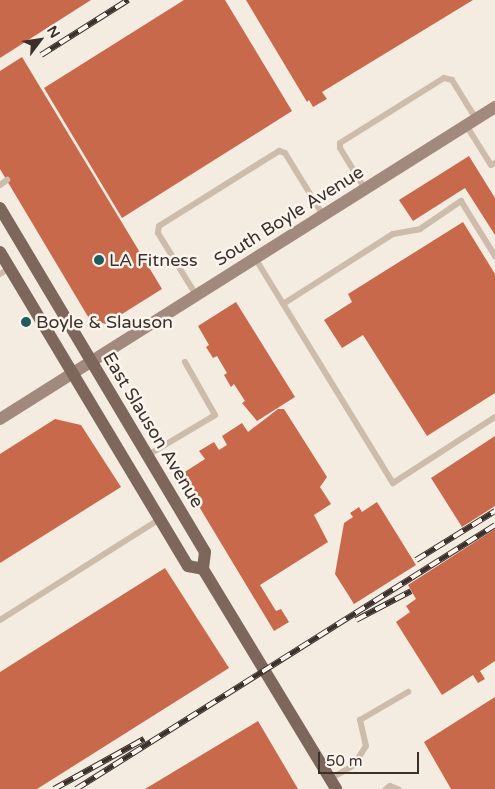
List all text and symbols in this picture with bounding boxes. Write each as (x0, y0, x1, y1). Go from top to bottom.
north arrow (15, 15, 65, 65)
text: N (43, 23, 63, 41)
street label: South Boyle Avenue (210, 161, 368, 271)
place label: LA Fitness (109, 249, 198, 271)
marker: LA Fitness (93, 254, 105, 266)
place label: Boyle & Slauson (36, 311, 173, 333)
marker: Boyle & Slauson (20, 316, 32, 328)
street label: East Slauson Avenue (98, 348, 208, 512)
scale bar (320, 742, 421, 774)
text: 50 m (326, 752, 363, 770)

